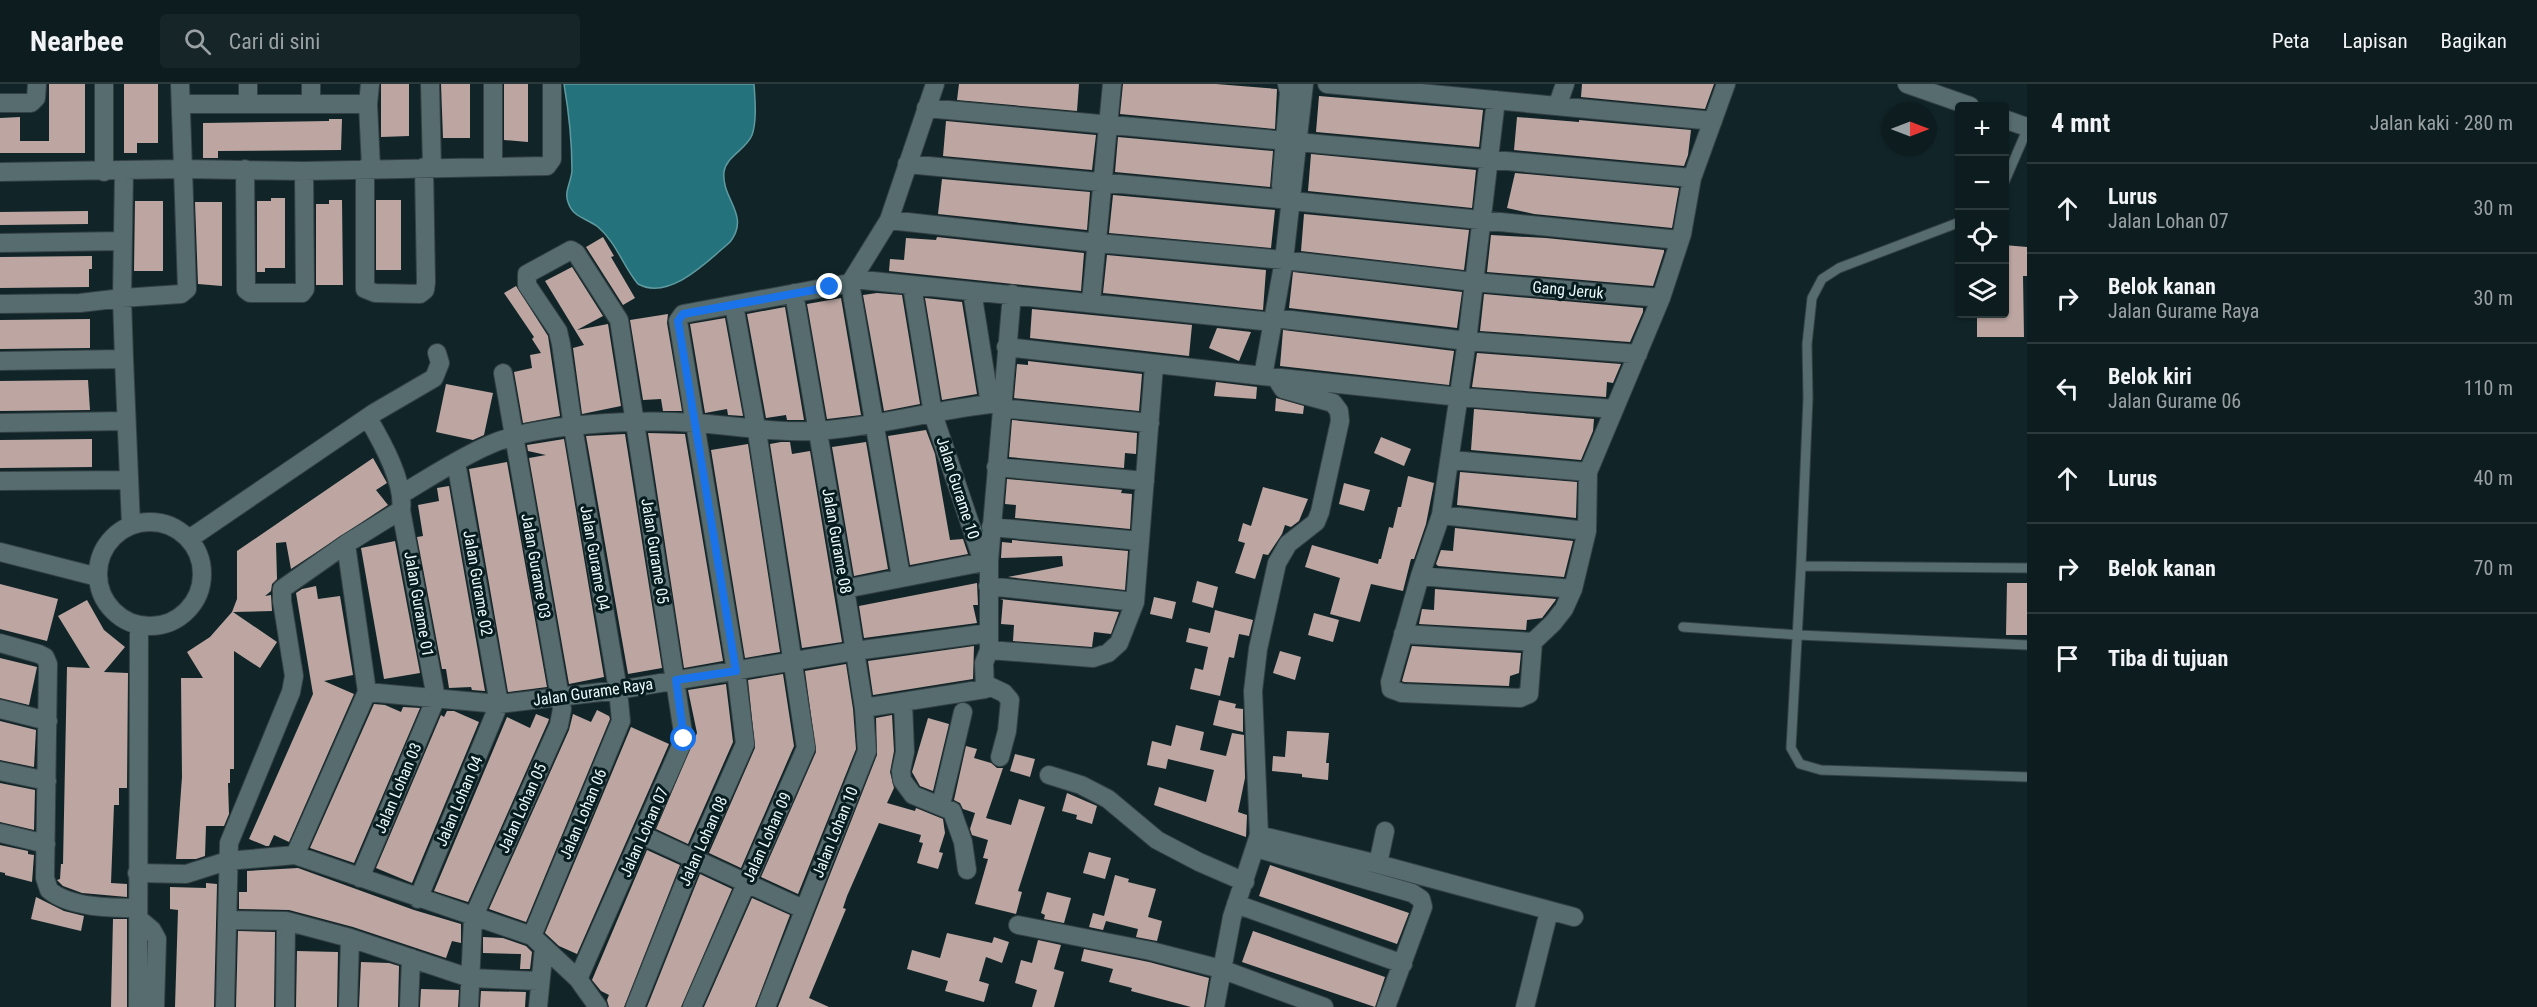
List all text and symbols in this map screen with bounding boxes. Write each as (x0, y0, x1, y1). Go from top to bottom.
search box (160, 14, 580, 68)
text: Nearbee (30, 25, 124, 58)
icon: search (181, 25, 214, 58)
text: Cari di sini (229, 29, 320, 54)
text: Peta (2272, 29, 2310, 53)
text: Lapisan (2343, 29, 2408, 53)
text: Bagikan (2441, 29, 2507, 53)
north arrow (1883, 102, 1937, 156)
map controls (1955, 102, 2009, 318)
button: + (1955, 102, 2009, 156)
text: 4 mnt (2051, 108, 2110, 138)
text: Jalan kaki · 280 m (2370, 111, 2513, 135)
button: − (1955, 156, 2009, 210)
text: Lurus (2108, 184, 2157, 209)
icon: ahead (2051, 192, 2084, 225)
text: 30 m (2474, 196, 2513, 220)
text: Jalan Lohan 07 (2108, 209, 2229, 233)
button: locate (1955, 210, 2009, 264)
button: layers (1955, 264, 2009, 318)
route end (816, 273, 842, 299)
text: Belok kanan (2108, 274, 2216, 299)
street label: Gang Jeruk (1532, 277, 1605, 303)
icon: right (2051, 282, 2084, 315)
text: 30 m (2474, 286, 2513, 310)
text: Jalan Gurame Raya (2108, 299, 2259, 323)
text: Belok kiri (2108, 364, 2192, 389)
icon: left (2051, 372, 2084, 405)
text: 110 m (2464, 376, 2513, 400)
text: Jalan Gurame 06 (2108, 389, 2241, 413)
street label: Jalan Gurame 10 (932, 434, 984, 542)
icon: ahead (2051, 462, 2084, 495)
text: Lurus (2108, 466, 2157, 491)
text: 40 m (2474, 466, 2513, 490)
street label: Jalan Gurame 08 (818, 487, 856, 595)
street label: Jalan Gurame 05 (637, 497, 673, 605)
street label: Jalan Gurame 04 (576, 504, 614, 612)
street label: Jalan Gurame 03 (517, 512, 555, 620)
street label: Jalan Gurame 02 (459, 529, 497, 637)
street label: Jalan Gurame 01 (400, 550, 438, 658)
icon: right (2051, 552, 2084, 585)
text: Belok kanan (2108, 556, 2216, 581)
text: 70 m (2474, 556, 2513, 580)
icon: arrive (2051, 642, 2084, 675)
text: Tiba di tujuan (2108, 646, 2228, 671)
street label: Jalan Gurame Raya (532, 674, 654, 710)
route start (670, 725, 696, 751)
street label: Jalan Lohan 03 (370, 740, 426, 836)
street label: Jalan Lohan 04 (431, 753, 487, 849)
street label: Jalan Lohan 05 (494, 760, 550, 856)
street label: Jalan Lohan 06 (555, 766, 611, 862)
street label: Jalan Lohan 07 (616, 784, 672, 880)
street label: Jalan Lohan 10 (808, 784, 862, 880)
street label: Jalan Lohan 09 (739, 789, 795, 885)
street label: Jalan Lohan 08 (675, 793, 731, 889)

